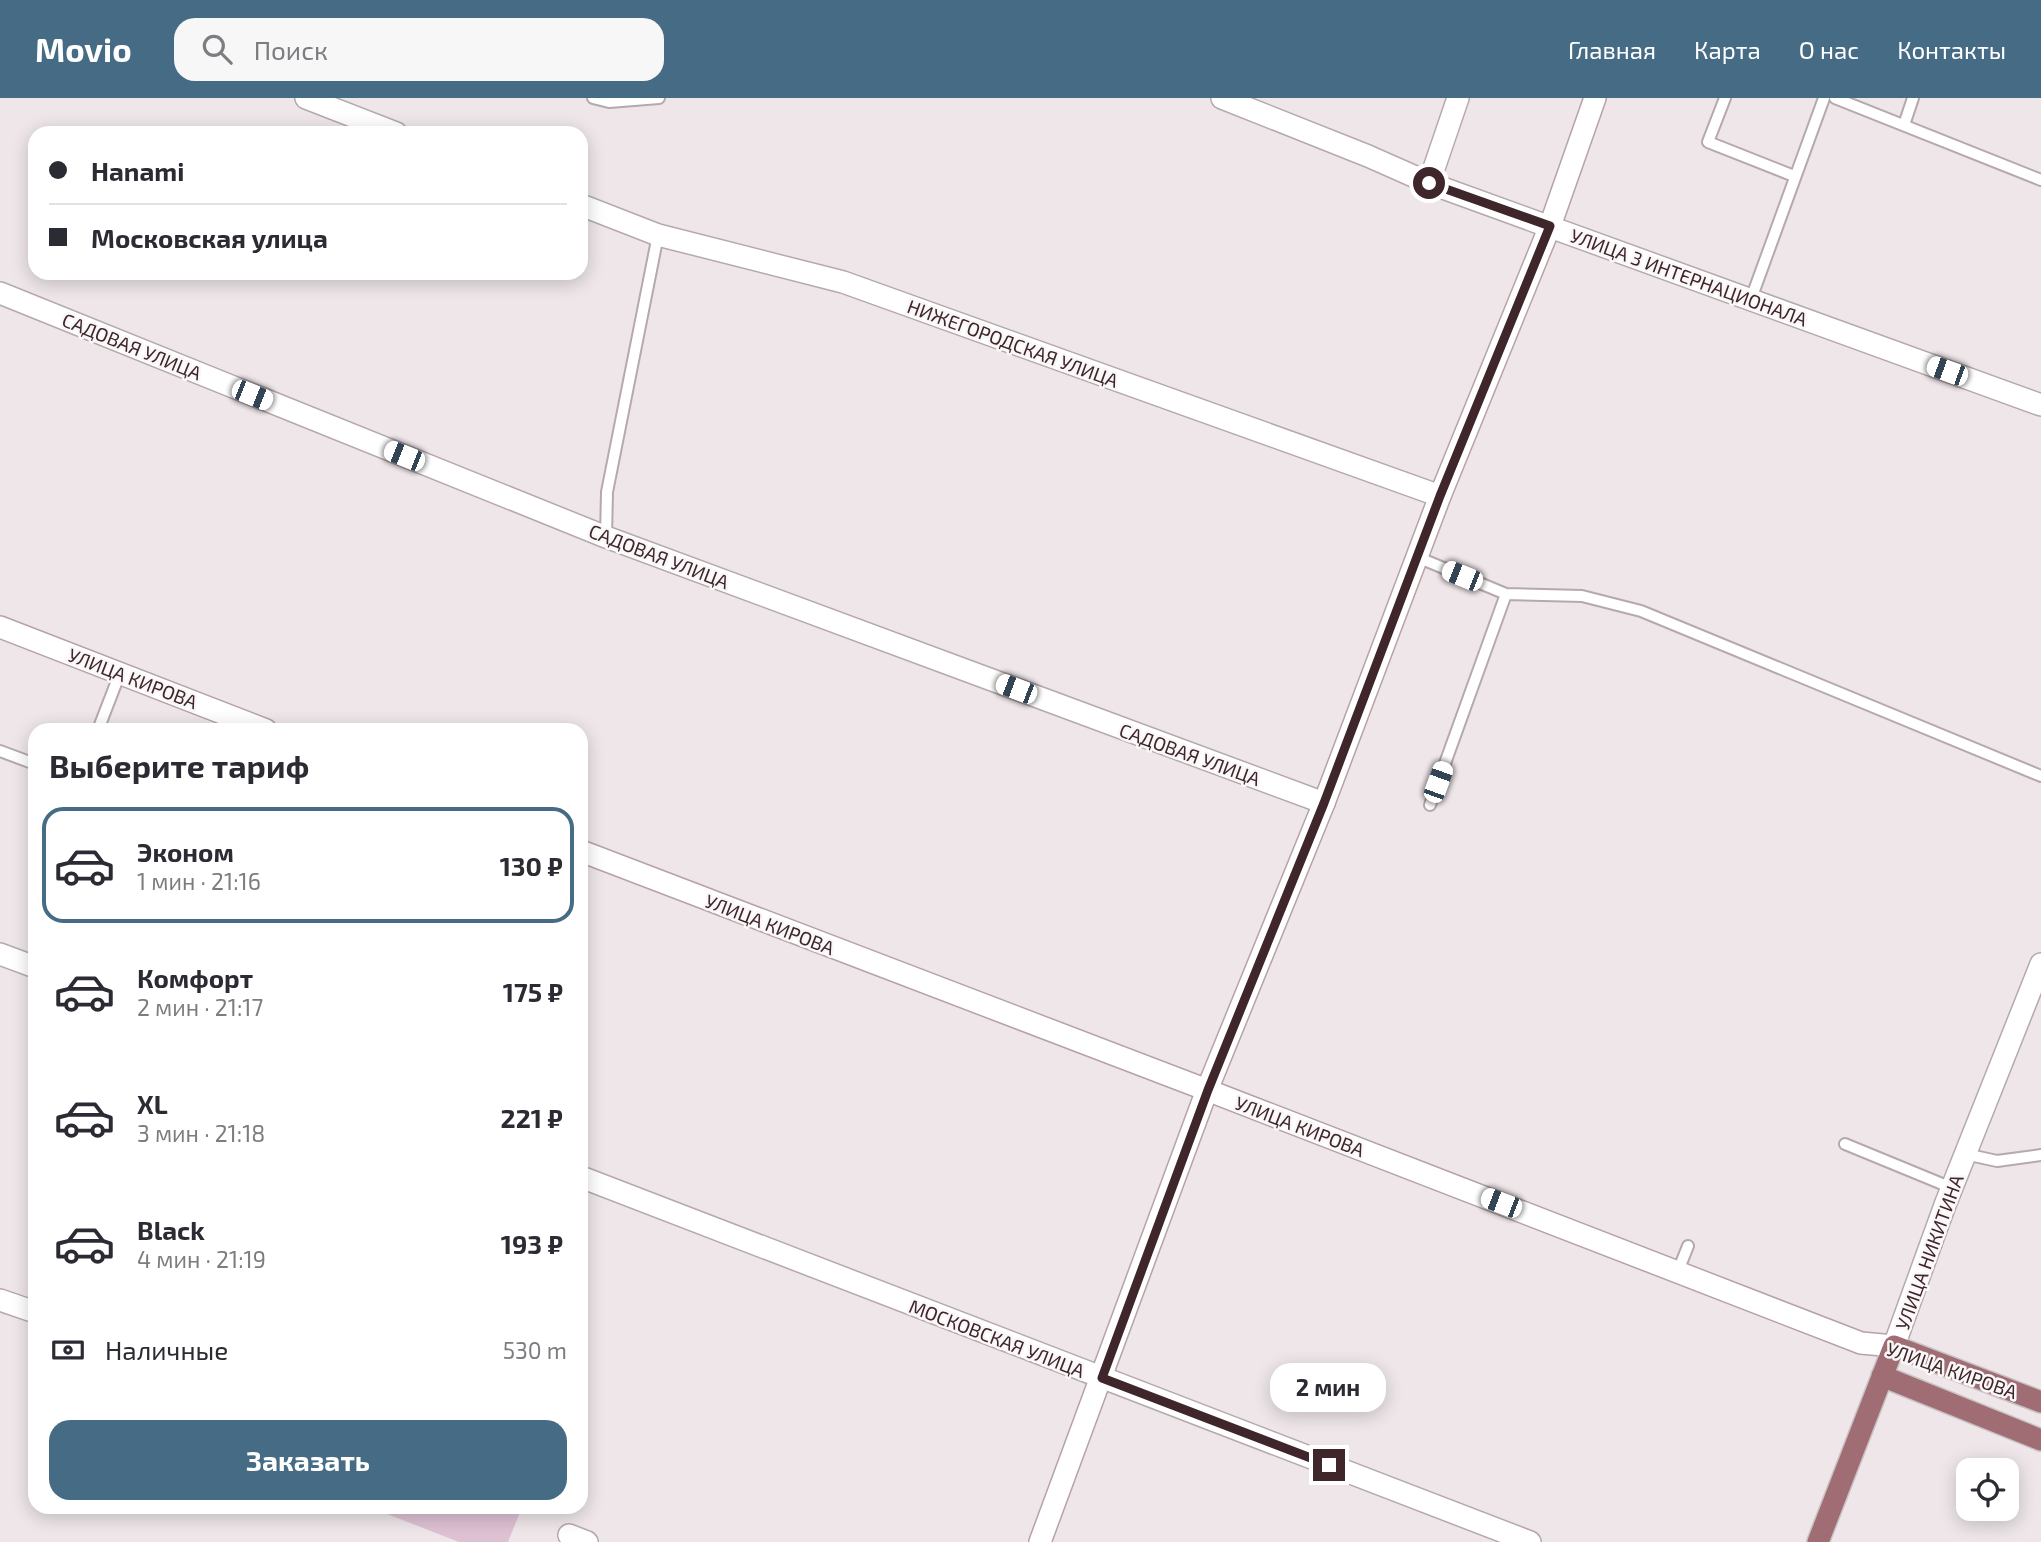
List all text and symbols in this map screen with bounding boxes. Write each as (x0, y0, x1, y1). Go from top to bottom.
search box (174, 18, 664, 81)
text: Movio (35, 29, 132, 69)
icon: search (198, 30, 236, 68)
text: Поиск (254, 34, 328, 65)
text: Главная (1568, 35, 1656, 64)
text: Карта (1694, 35, 1761, 64)
text: О нас (1799, 35, 1859, 64)
text: Контакты (1897, 35, 2006, 64)
text: Hanami (91, 155, 184, 186)
route start (1413, 167, 1445, 199)
text: Московская улица (91, 222, 328, 253)
street label: УЛИЦА 3 ИНТЕРНАЦИОНАЛА (1568, 223, 1811, 331)
street label: НИЖЕГОРОДСКАЯ УЛИЦА (904, 294, 1122, 392)
street label: САДОВАЯ УЛИЦА (59, 308, 205, 384)
car (1924, 354, 1971, 388)
car (229, 377, 276, 413)
car (381, 438, 428, 474)
street label: САДОВАЯ УЛИЦА (586, 519, 732, 593)
car (1439, 558, 1486, 594)
street label: УЛИЦА КИРОВА (65, 643, 201, 713)
car (993, 672, 1040, 706)
street label: САДОВАЯ УЛИЦА (1116, 718, 1264, 790)
text: Выберите тариф (49, 746, 309, 784)
car (1421, 759, 1456, 805)
icon: car (53, 834, 116, 897)
text: Эконом (137, 836, 234, 867)
text: 130 ₽ (500, 850, 563, 881)
text: 1 мин · 21:16 (137, 867, 261, 895)
street label: УЛИЦА КИРОВА (702, 889, 838, 959)
icon: car (53, 960, 116, 1023)
text: Комфорт (137, 962, 253, 993)
text: 175 ₽ (503, 976, 563, 1007)
text: 2 мин · 21:17 (137, 993, 263, 1021)
icon: car (53, 1086, 116, 1149)
text: XL (137, 1088, 168, 1119)
street label: УЛИЦА КИРОВА (1232, 1091, 1368, 1161)
text: 221 ₽ (501, 1102, 563, 1133)
text: 3 мин · 21:18 (137, 1119, 265, 1147)
street label: УЛИЦА НИКИТИНА (1890, 1171, 1968, 1333)
car (1478, 1186, 1525, 1220)
icon: car (53, 1212, 116, 1275)
text: Black (137, 1214, 205, 1245)
text: 193 ₽ (501, 1228, 563, 1259)
text: 4 мин · 21:19 (137, 1245, 266, 1273)
street label: МОСКОВСКАЯ УЛИЦА (906, 1294, 1088, 1382)
icon: cash (49, 1331, 87, 1369)
text: Наличные (105, 1334, 228, 1365)
text: 530 m (503, 1336, 567, 1364)
street label: УЛИЦА КИРОВА (1884, 1337, 2020, 1403)
callout: 2 мин (1271, 1364, 1387, 1412)
text: 2 мин (1296, 1373, 1360, 1401)
button: Заказать (49, 1420, 567, 1500)
route end (1313, 1449, 1345, 1481)
map controls (1956, 1458, 2019, 1521)
button: locate (1956, 1458, 2019, 1521)

